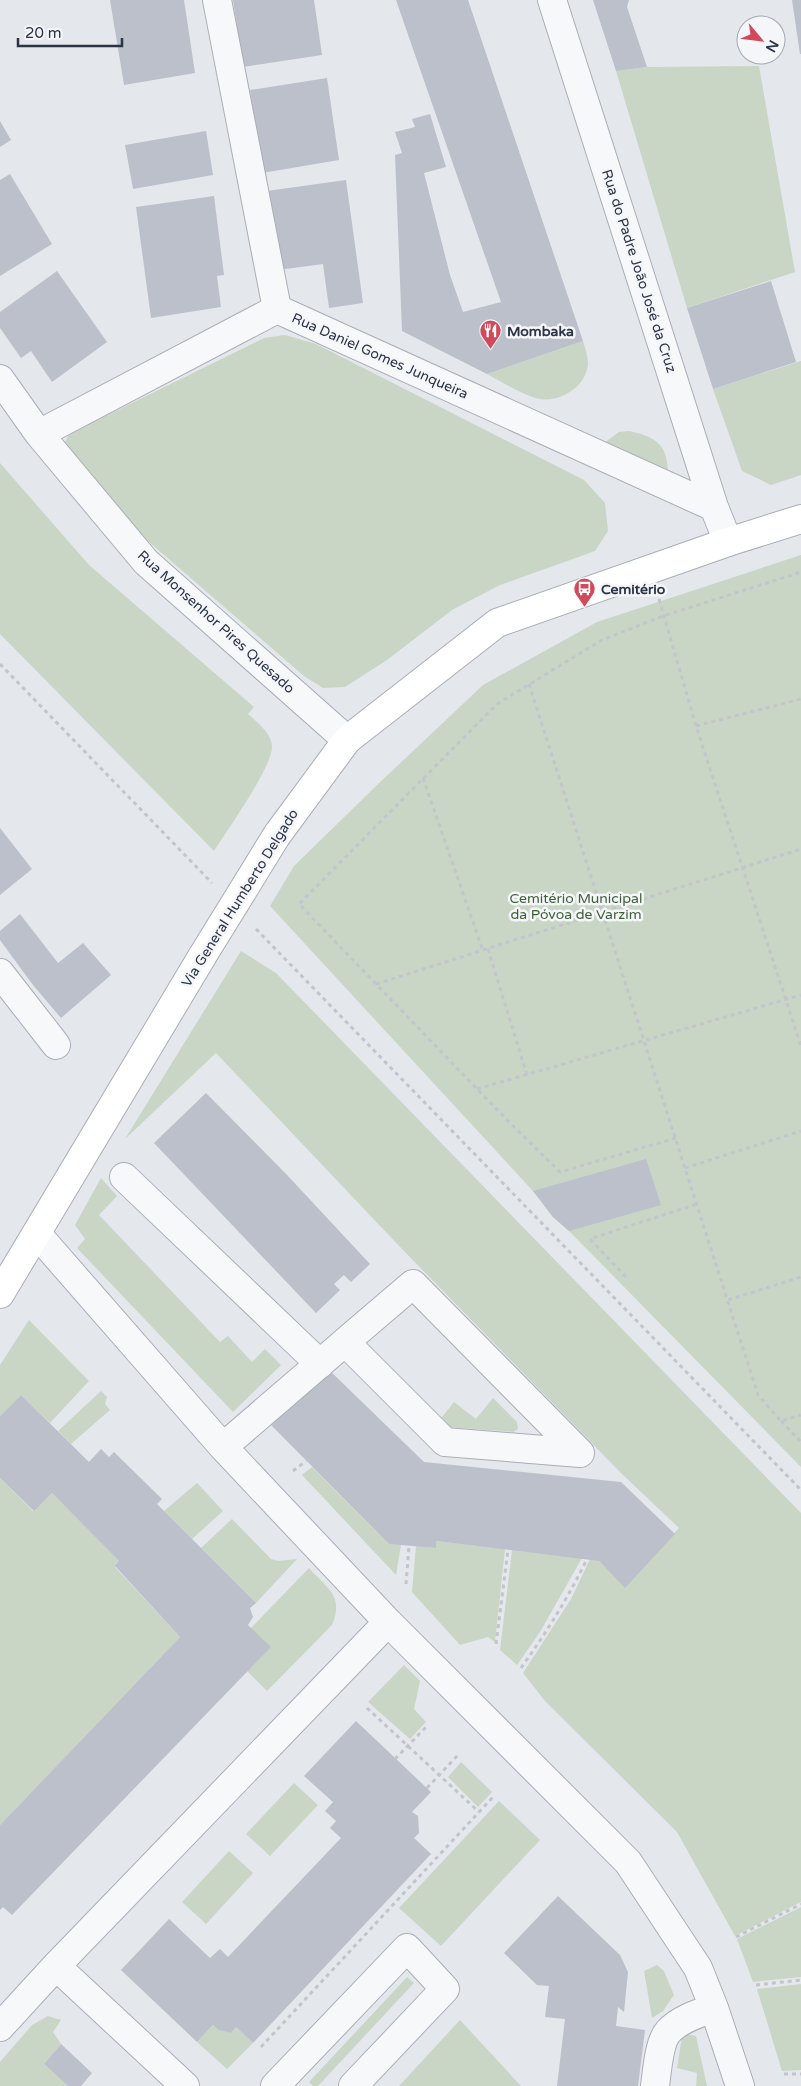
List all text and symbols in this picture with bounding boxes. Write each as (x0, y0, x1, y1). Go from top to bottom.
scale bar (18, 15, 121, 47)
north arrow (736, 15, 786, 65)
text: 20 m (25, 24, 62, 42)
text: N (762, 37, 782, 55)
street label: Rua do Padre João José da Cruz (598, 167, 680, 375)
street label: Rua Daniel Gomes Junqueira (289, 309, 471, 403)
restaurant icon: Mombaka (479, 319, 503, 350)
place label: Mombaka (507, 323, 574, 340)
street label: Rua Monsenhor Pires Quesado (134, 547, 298, 697)
bus stop icon: Cemitério (573, 577, 597, 608)
place label: Cemitério (601, 581, 666, 598)
street label: Via General Humberto Delgado (178, 806, 302, 990)
park label: Cemitério Municipal da Póvoa de Varzim (510, 890, 642, 923)

